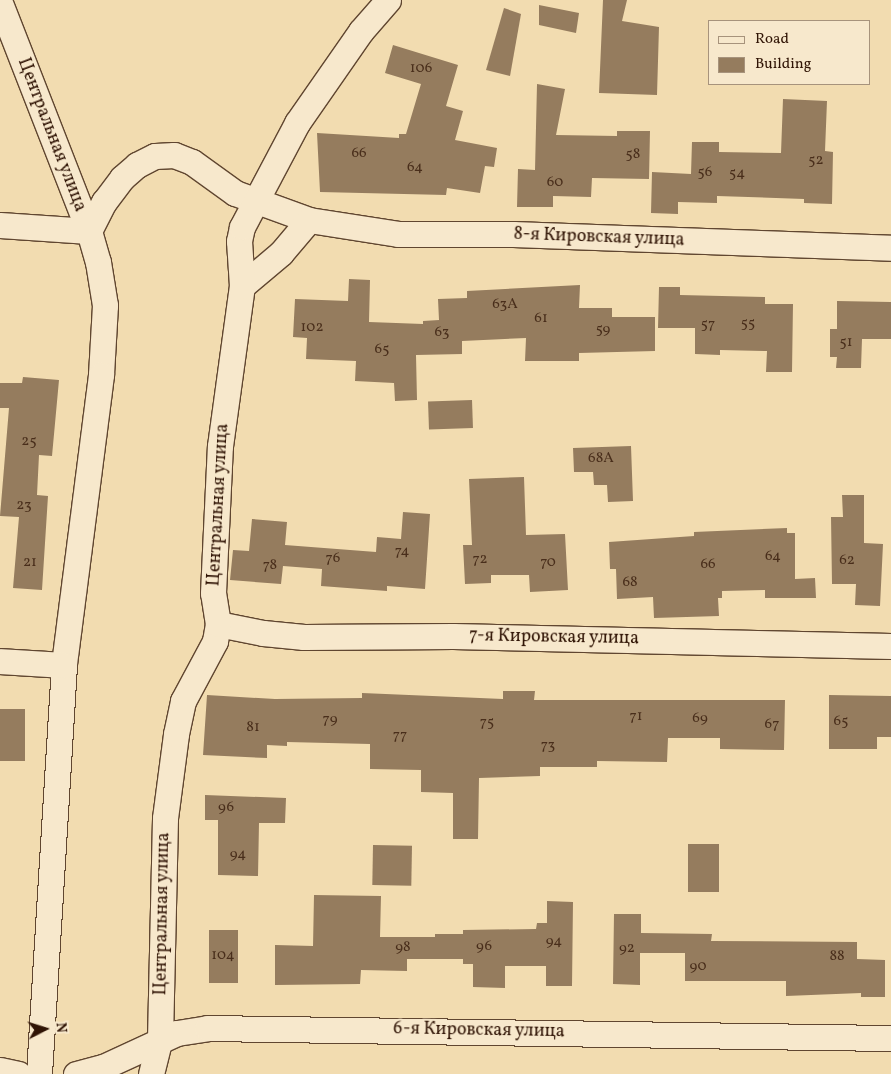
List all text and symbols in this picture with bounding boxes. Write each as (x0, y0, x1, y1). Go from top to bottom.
legend (708, 20, 871, 85)
text: Road (755, 29, 789, 50)
text: Building (755, 54, 811, 75)
street label: Центральная улица (12, 55, 90, 215)
house number: 106 (410, 60, 432, 78)
house number: 66 (351, 145, 367, 163)
house number: 58 (626, 146, 640, 164)
house number: 52 (808, 152, 824, 170)
house number: 64 (407, 159, 423, 177)
house number: 56 (698, 164, 712, 182)
house number: 54 (729, 165, 745, 183)
house number: 60 (547, 174, 563, 192)
street label: 8-я Кировская улица (513, 224, 685, 252)
house number: 63А (492, 296, 518, 314)
house number: 61 (534, 310, 548, 328)
house number: 55 (741, 315, 755, 333)
house number: 57 (701, 316, 715, 334)
house number: 102 (301, 319, 323, 337)
house number: 59 (596, 321, 610, 339)
house number: 63 (434, 324, 450, 342)
house number: 51 (839, 334, 853, 352)
house number: 65 (375, 341, 389, 359)
street label: Центральная улица (204, 423, 234, 587)
house number: 25 (21, 433, 37, 451)
house number: 68А (588, 450, 614, 468)
house number: 23 (16, 497, 32, 515)
house number: 74 (395, 543, 409, 561)
house number: 64 (765, 548, 781, 566)
house number: 76 (326, 550, 340, 568)
house number: 72 (472, 551, 488, 569)
house number: 62 (839, 552, 855, 570)
house number: 21 (23, 554, 37, 572)
house number: 70 (540, 554, 556, 572)
house number: 66 (700, 556, 716, 574)
house number: 78 (263, 557, 277, 575)
house number: 68 (622, 574, 638, 592)
street label: 7-я Кировская улица (469, 626, 639, 650)
house number: 71 (629, 708, 643, 726)
house number: 69 (692, 710, 708, 728)
house number: 79 (323, 711, 337, 729)
house number: 65 (834, 713, 848, 731)
house number: 75 (480, 714, 494, 732)
house number: 67 (765, 716, 779, 734)
house number: 81 (246, 719, 260, 737)
house number: 77 (393, 727, 407, 745)
house number: 73 (541, 737, 555, 755)
house number: 96 (218, 799, 234, 817)
street label: Центральная улица (151, 832, 175, 996)
house number: 94 (230, 846, 246, 864)
house number: 94 (546, 933, 562, 951)
house number: 96 (476, 938, 492, 956)
house number: 98 (395, 939, 411, 957)
house number: 92 (619, 940, 635, 958)
house number: 104 (211, 947, 235, 965)
house number: 88 (829, 948, 845, 966)
house number: 90 (689, 958, 707, 976)
north arrow (20, 1004, 70, 1054)
street label: 6-я Кировская улица (393, 1019, 565, 1043)
text: N (51, 1022, 70, 1034)

